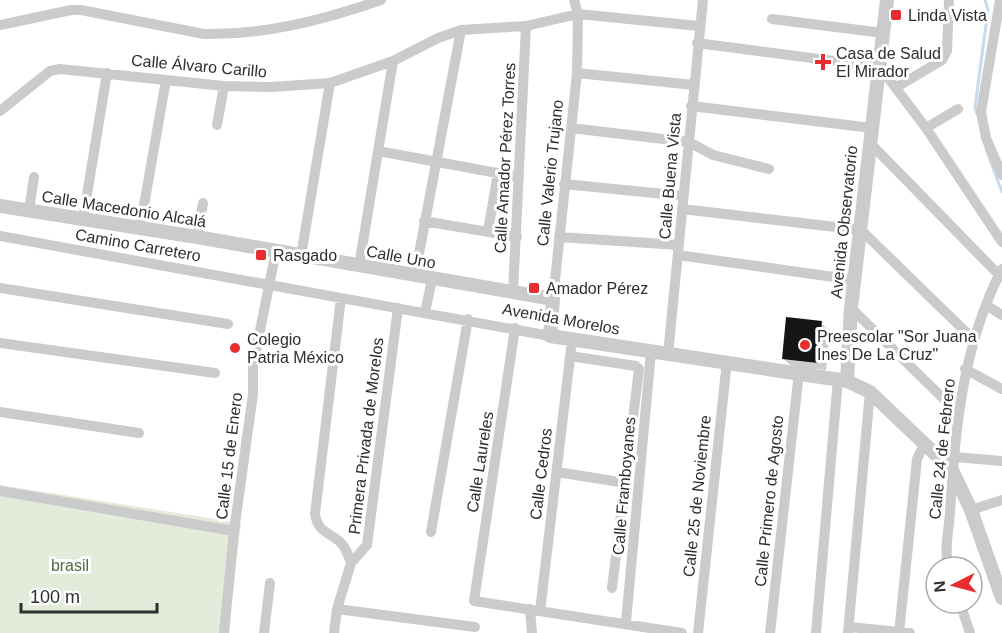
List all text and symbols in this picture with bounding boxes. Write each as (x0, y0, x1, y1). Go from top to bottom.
place label: Linda Vista (908, 7, 987, 24)
marker: Linda Vista (889, 8, 903, 22)
place label: Casa de Salud El Mirador (836, 45, 941, 80)
street label: Calle Álvaro Carillo (130, 51, 268, 80)
marker: Casa de Salud El Mirador (814, 53, 832, 71)
street label: Calle Amador Pérez Torres (492, 62, 518, 254)
street label: Calle Valerio Trujano (534, 99, 566, 247)
street label: Calle Buena Vista (656, 112, 684, 240)
street label: Avenida Observatorio (828, 145, 860, 299)
street label: Calle Macedonio Alcalá (41, 188, 208, 230)
street label: Camino Carretero (74, 226, 202, 264)
street label: Calle Uno (365, 243, 437, 271)
place label: Rasgado (273, 247, 337, 264)
marker: Rasgado (254, 248, 268, 262)
place label: Amador Pérez (546, 280, 648, 297)
marker: Amador Pérez (527, 281, 541, 295)
street label: Avenida Morelos (501, 300, 621, 338)
place label: Preescolar "Sor Juana Ines De La Cruz" (817, 328, 977, 363)
place label: Colegio Patria México (247, 331, 344, 366)
street label: Primera Privada de Morelos (345, 337, 387, 535)
marker: Preescolar "Sor Juana Ines De La Cruz" (798, 338, 812, 352)
marker: Colegio Patria México (228, 341, 242, 355)
street label: Calle 24 de Febrero (926, 378, 958, 520)
street label: Calle 15 de Enero (213, 391, 245, 521)
street label: Calle Laureles (464, 410, 496, 514)
street label: Calle 25 de Noviembre (680, 414, 714, 578)
street label: Calle Primero de Agosto (752, 414, 786, 588)
street label: Calle Framboyanes (609, 416, 639, 556)
street label: Calle Cedros (527, 427, 555, 521)
north arrow (924, 555, 984, 615)
park label: brasil (51, 557, 89, 574)
scale bar (21, 576, 158, 614)
text: N (931, 580, 949, 593)
text: 100 m (30, 587, 80, 607)

